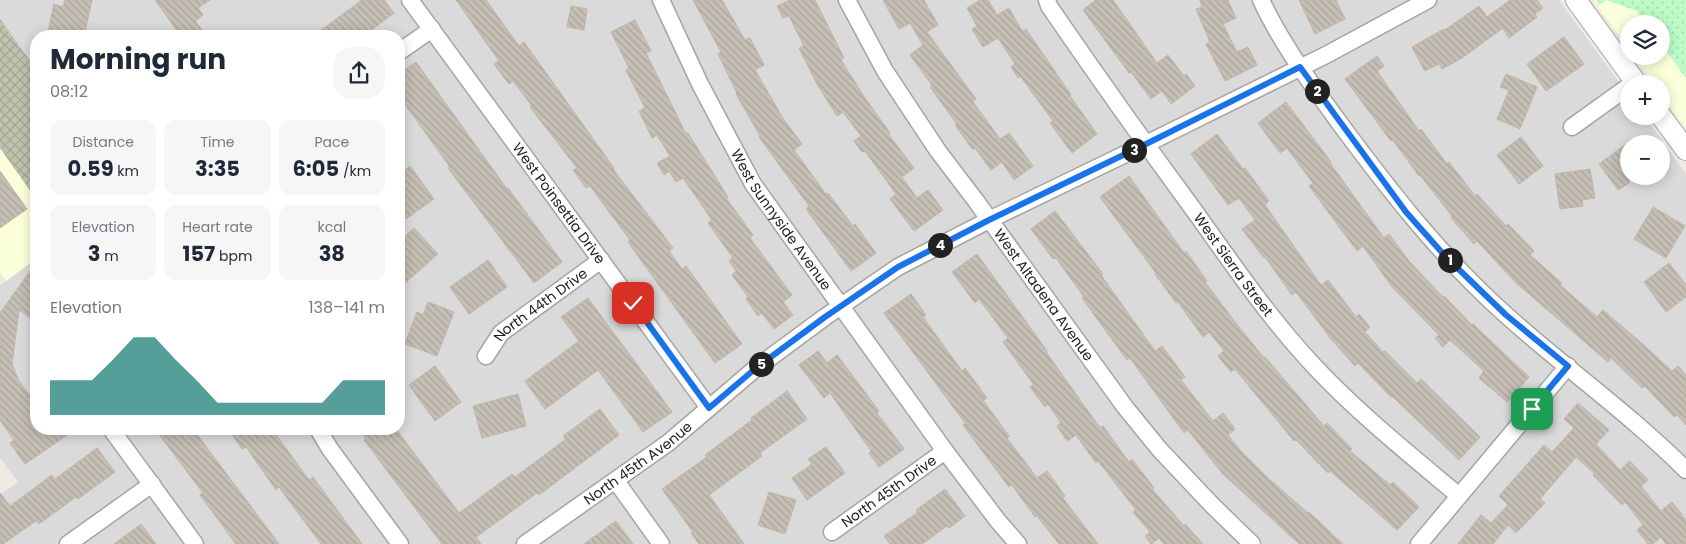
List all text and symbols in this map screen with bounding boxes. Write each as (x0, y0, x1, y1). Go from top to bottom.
map controls (1620, 15, 1670, 185)
button: layers (1620, 15, 1670, 65)
text: Morning run (50, 40, 226, 79)
button: share (333, 47, 385, 99)
button: + (1620, 75, 1670, 125)
pin: 2 (1304, 78, 1330, 104)
text: 08:12 (50, 80, 88, 103)
text: 2 (1314, 81, 1322, 101)
text: Distance (72, 132, 134, 152)
text: Time (200, 132, 235, 152)
text: Pace (314, 132, 349, 152)
button: − (1620, 135, 1670, 185)
street label: West Poinsettia Drive (508, 138, 610, 268)
pin: 3 (1122, 138, 1146, 162)
text: 3 (1130, 140, 1139, 160)
street label: West Sunnyside Avenue (726, 146, 836, 295)
text: 0.59 (67, 154, 114, 183)
text: 3:35 (195, 154, 240, 183)
text: 6:05 (292, 154, 339, 183)
text: km (114, 161, 139, 181)
text: /km (339, 161, 371, 181)
street label: West Sierra Street (1189, 209, 1278, 321)
text: Elevation (72, 217, 135, 237)
text: Heart rate (182, 217, 253, 237)
text: kcal (318, 217, 346, 237)
street label: West Altadena Avenue (989, 224, 1099, 365)
pin: 4 (928, 232, 952, 258)
text: 4 (936, 235, 945, 255)
text: 3 (88, 239, 100, 268)
text: 157 (183, 239, 215, 268)
text: 38 (319, 239, 345, 268)
text: m (100, 246, 119, 266)
text: bpm (215, 246, 252, 266)
pin: 1 (1438, 248, 1462, 272)
text: 1 (1448, 250, 1453, 270)
street label: North 44th Drive (488, 263, 592, 345)
pin (612, 282, 654, 324)
icon: check (619, 289, 647, 317)
text: Elevation (50, 296, 122, 319)
text: 138–141 m (308, 296, 385, 319)
pin: 5 (748, 352, 774, 376)
text: 5 (757, 354, 766, 374)
pin (1511, 388, 1553, 430)
icon: arrive (1518, 395, 1546, 423)
street label: North 45th Avenue (580, 416, 697, 509)
street label: North 45th Drive (837, 450, 941, 532)

